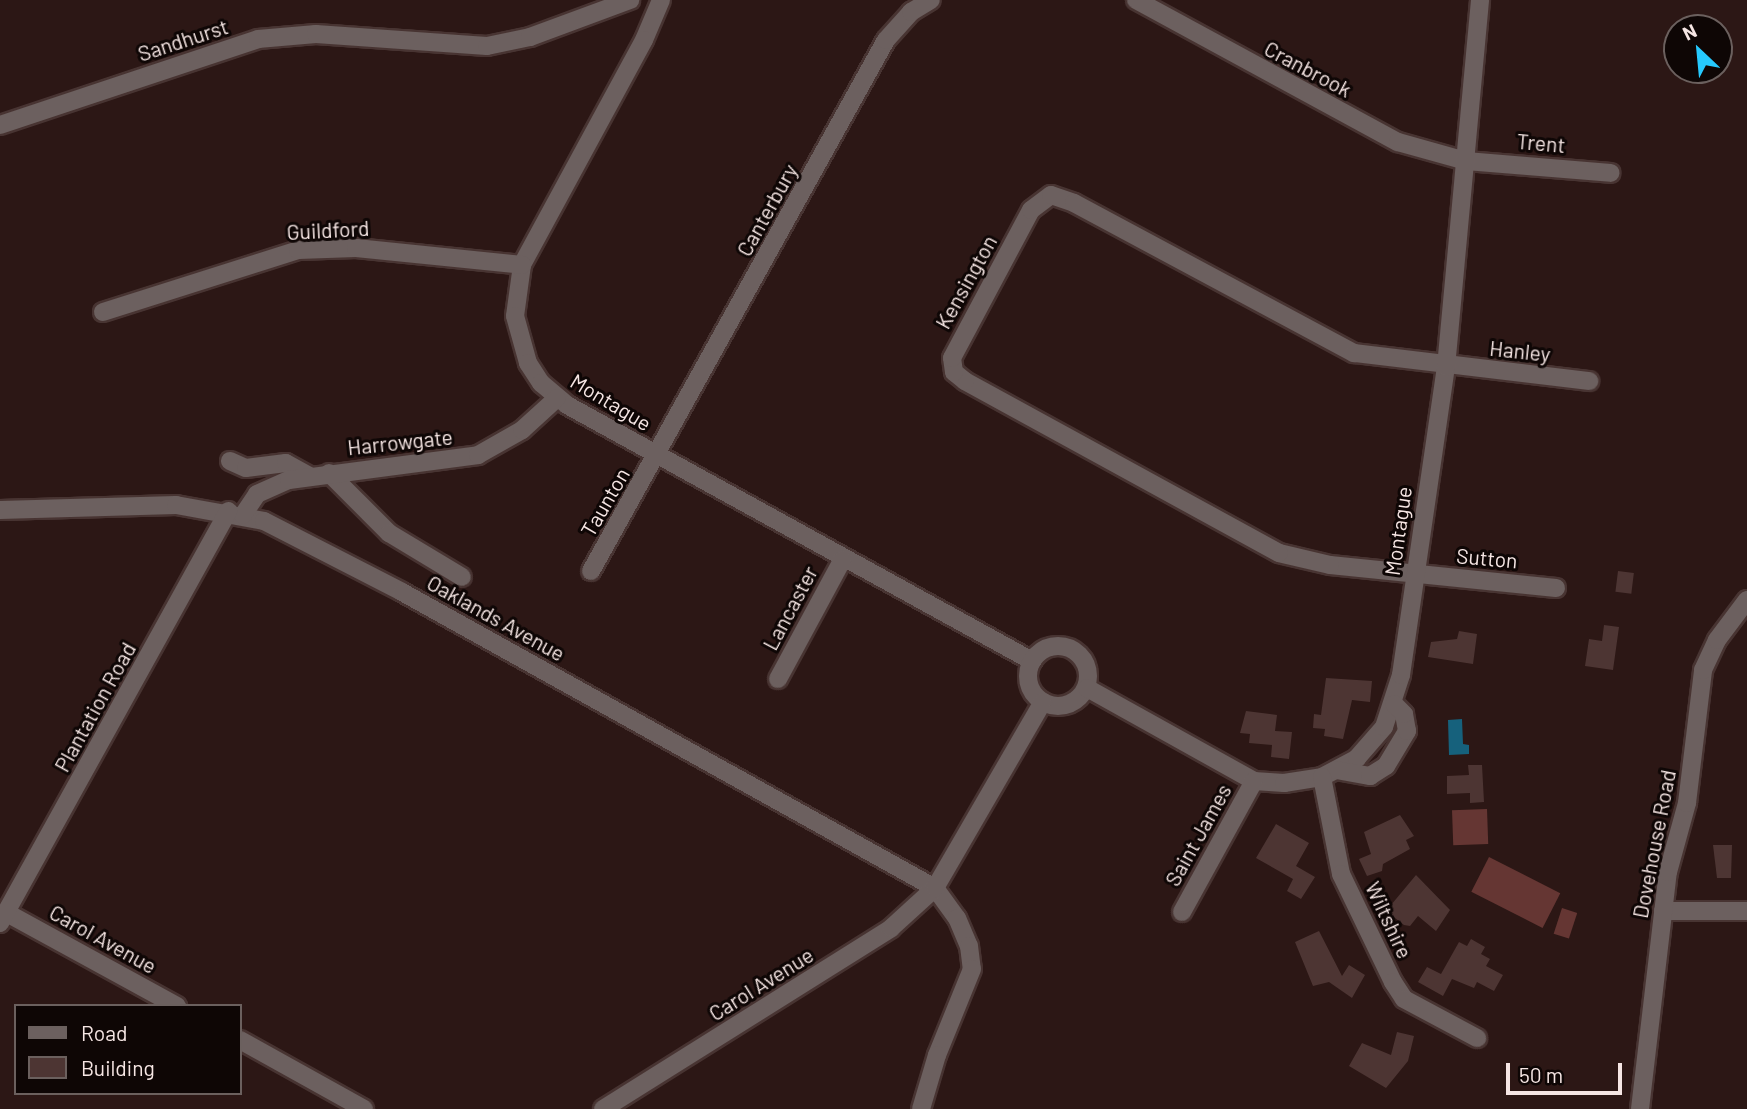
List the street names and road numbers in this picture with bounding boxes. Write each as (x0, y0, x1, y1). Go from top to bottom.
street label: Sandhurst (135, 14, 231, 66)
street label: Cranbrook (1260, 36, 1356, 102)
street label: Trent (1516, 128, 1566, 158)
street label: Canterbury (731, 160, 803, 260)
street label: Guildford (286, 215, 370, 245)
street label: Kensington (930, 231, 1002, 333)
street label: Hanley (1488, 335, 1552, 367)
street label: Montague (566, 368, 656, 436)
street label: Harrowgate (346, 424, 454, 460)
street label: Taunton (575, 463, 635, 541)
street label: Montague (1379, 485, 1417, 577)
street label: Sutton (1455, 543, 1519, 573)
street label: Lancaster (757, 562, 823, 654)
street label: Oaklands Avenue (423, 570, 569, 666)
street label: Plantation Road (49, 638, 141, 776)
street label: Dovehouse Road (1627, 768, 1681, 920)
street label: Saint James (1160, 780, 1236, 890)
street label: Wiltshire (1360, 878, 1418, 962)
street label: Carol Avenue (45, 899, 161, 979)
street label: Carol Avenue (704, 942, 818, 1026)

